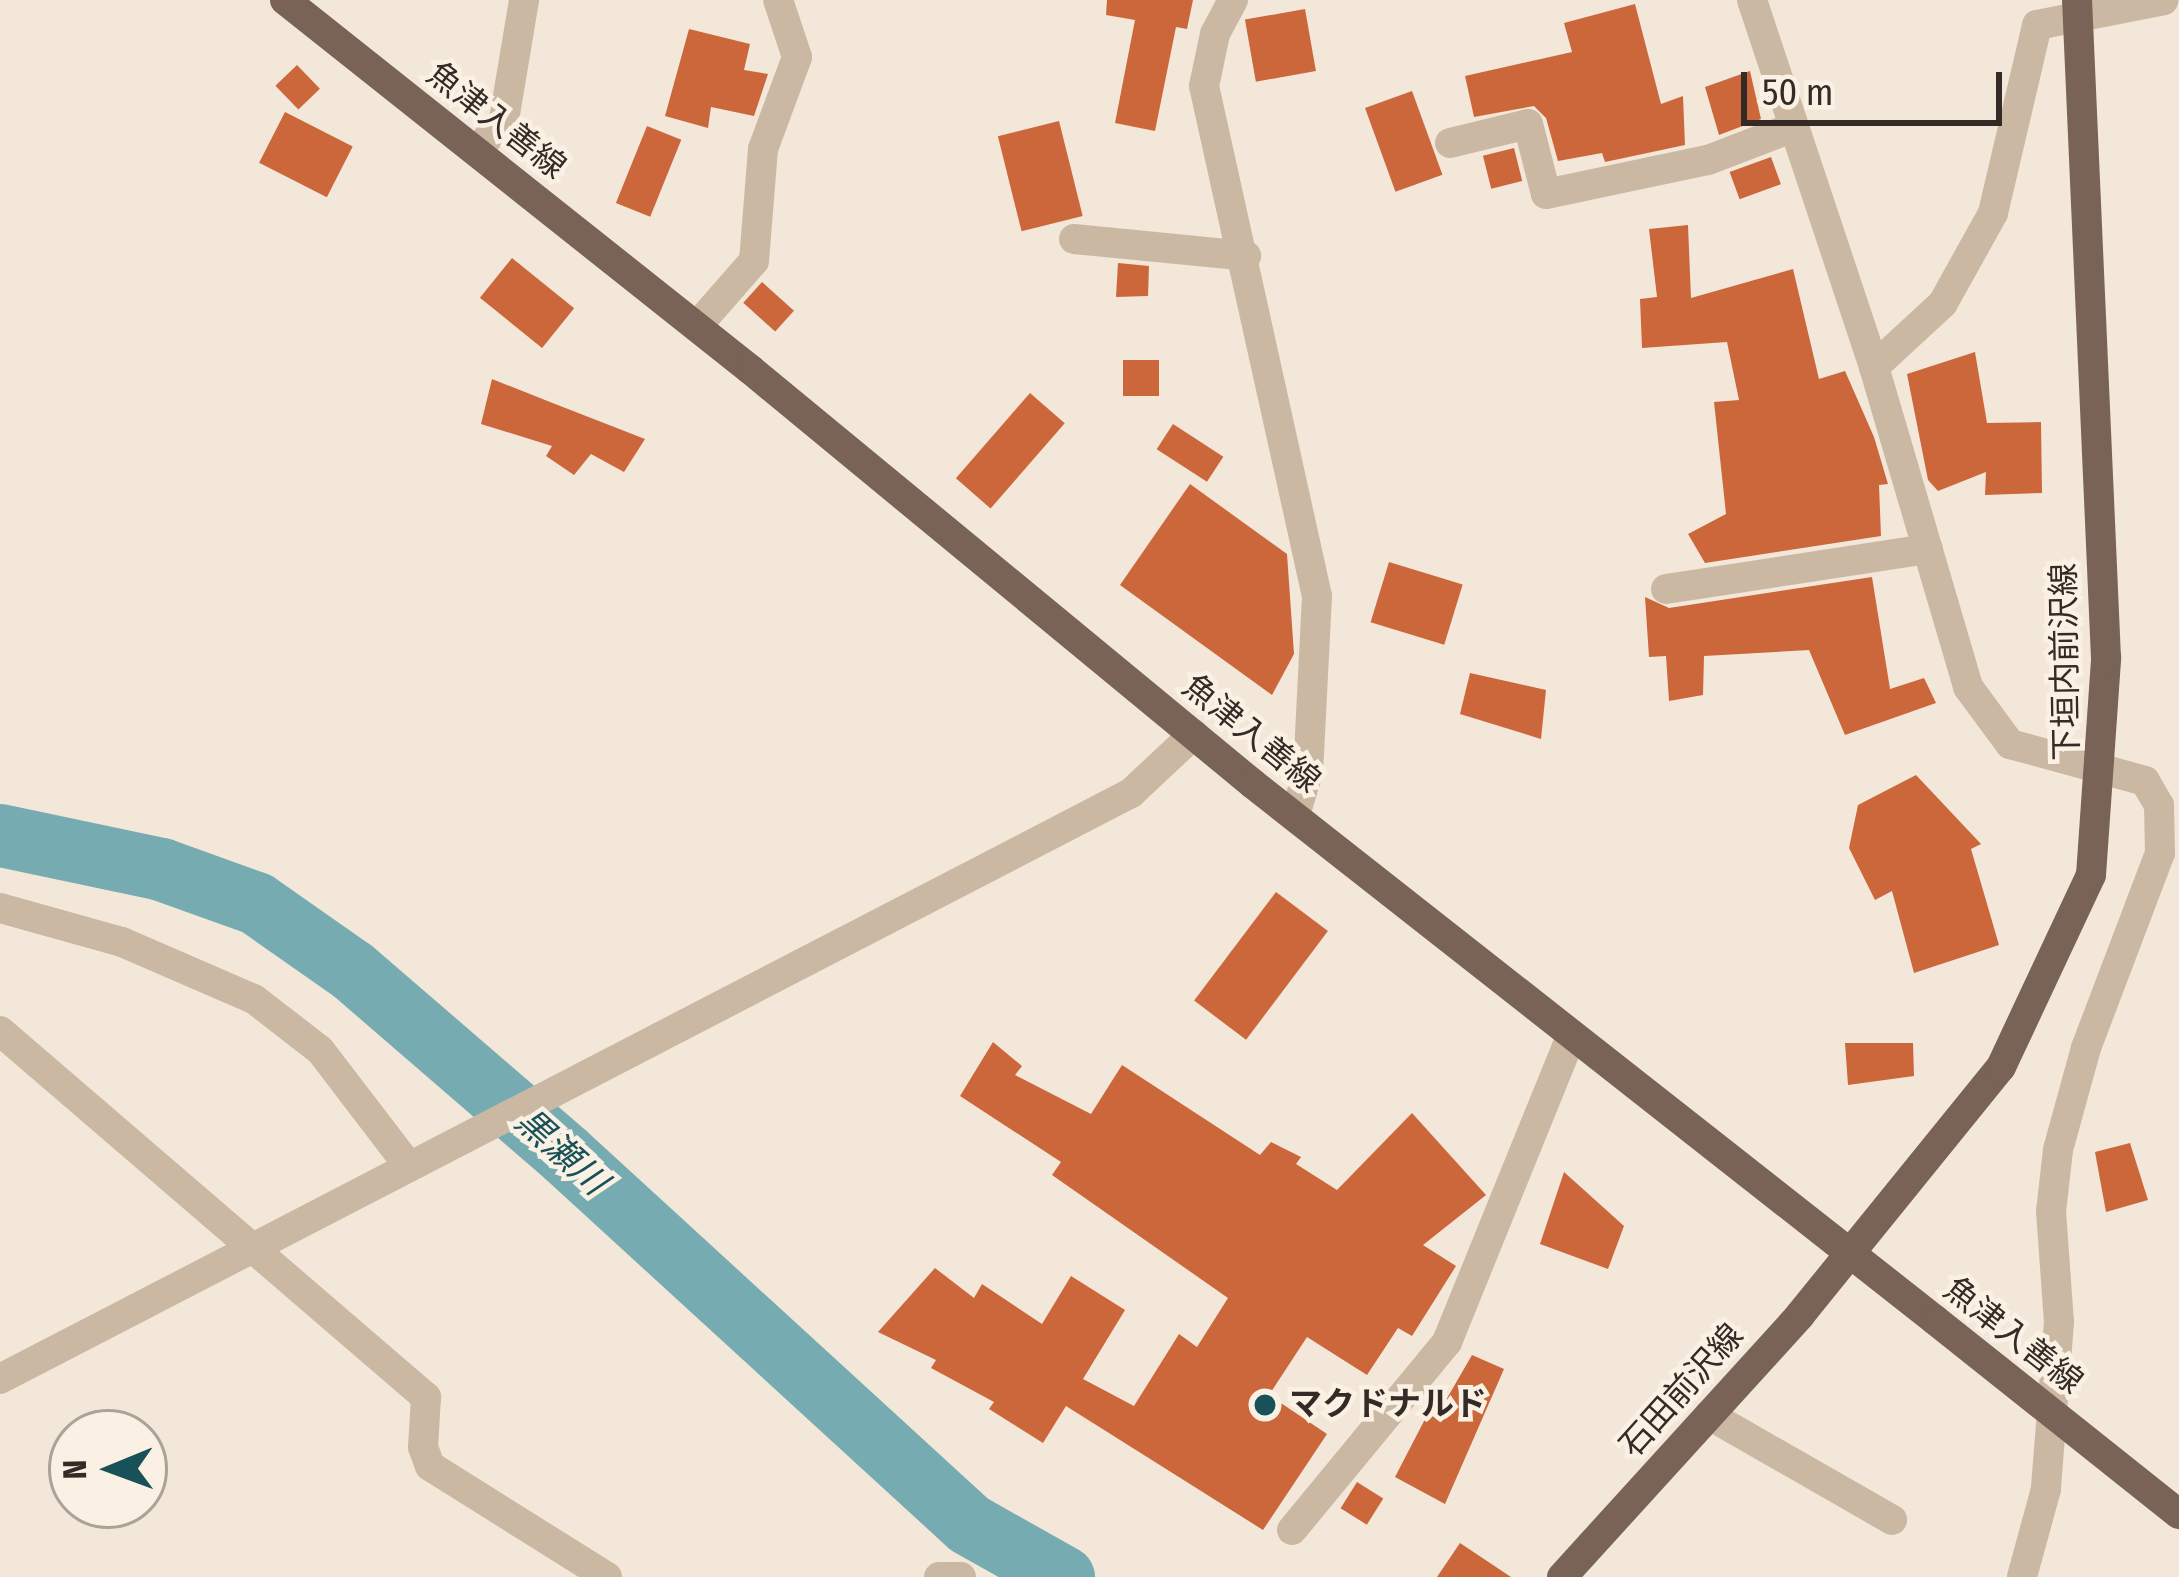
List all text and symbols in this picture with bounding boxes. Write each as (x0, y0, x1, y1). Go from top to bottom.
scale bar (1747, 48, 2008, 122)
street label: 魚津入善線 (419, 55, 573, 187)
text: 50 m (1762, 71, 1833, 115)
street label: 下垣内前沢線 (2044, 563, 2088, 761)
street label: 魚津入善線 (1174, 667, 1328, 801)
water label: 黒瀬川 (506, 1100, 616, 1204)
street label: 魚津入善線 (1936, 1270, 2090, 1402)
street label: 石田前沢線 (1612, 1316, 1752, 1466)
place label: マクドナルド (1289, 1385, 1487, 1425)
marker: マクドナルド (1252, 1392, 1278, 1418)
north arrow (48, 1409, 168, 1529)
text: N (55, 1459, 95, 1480)

